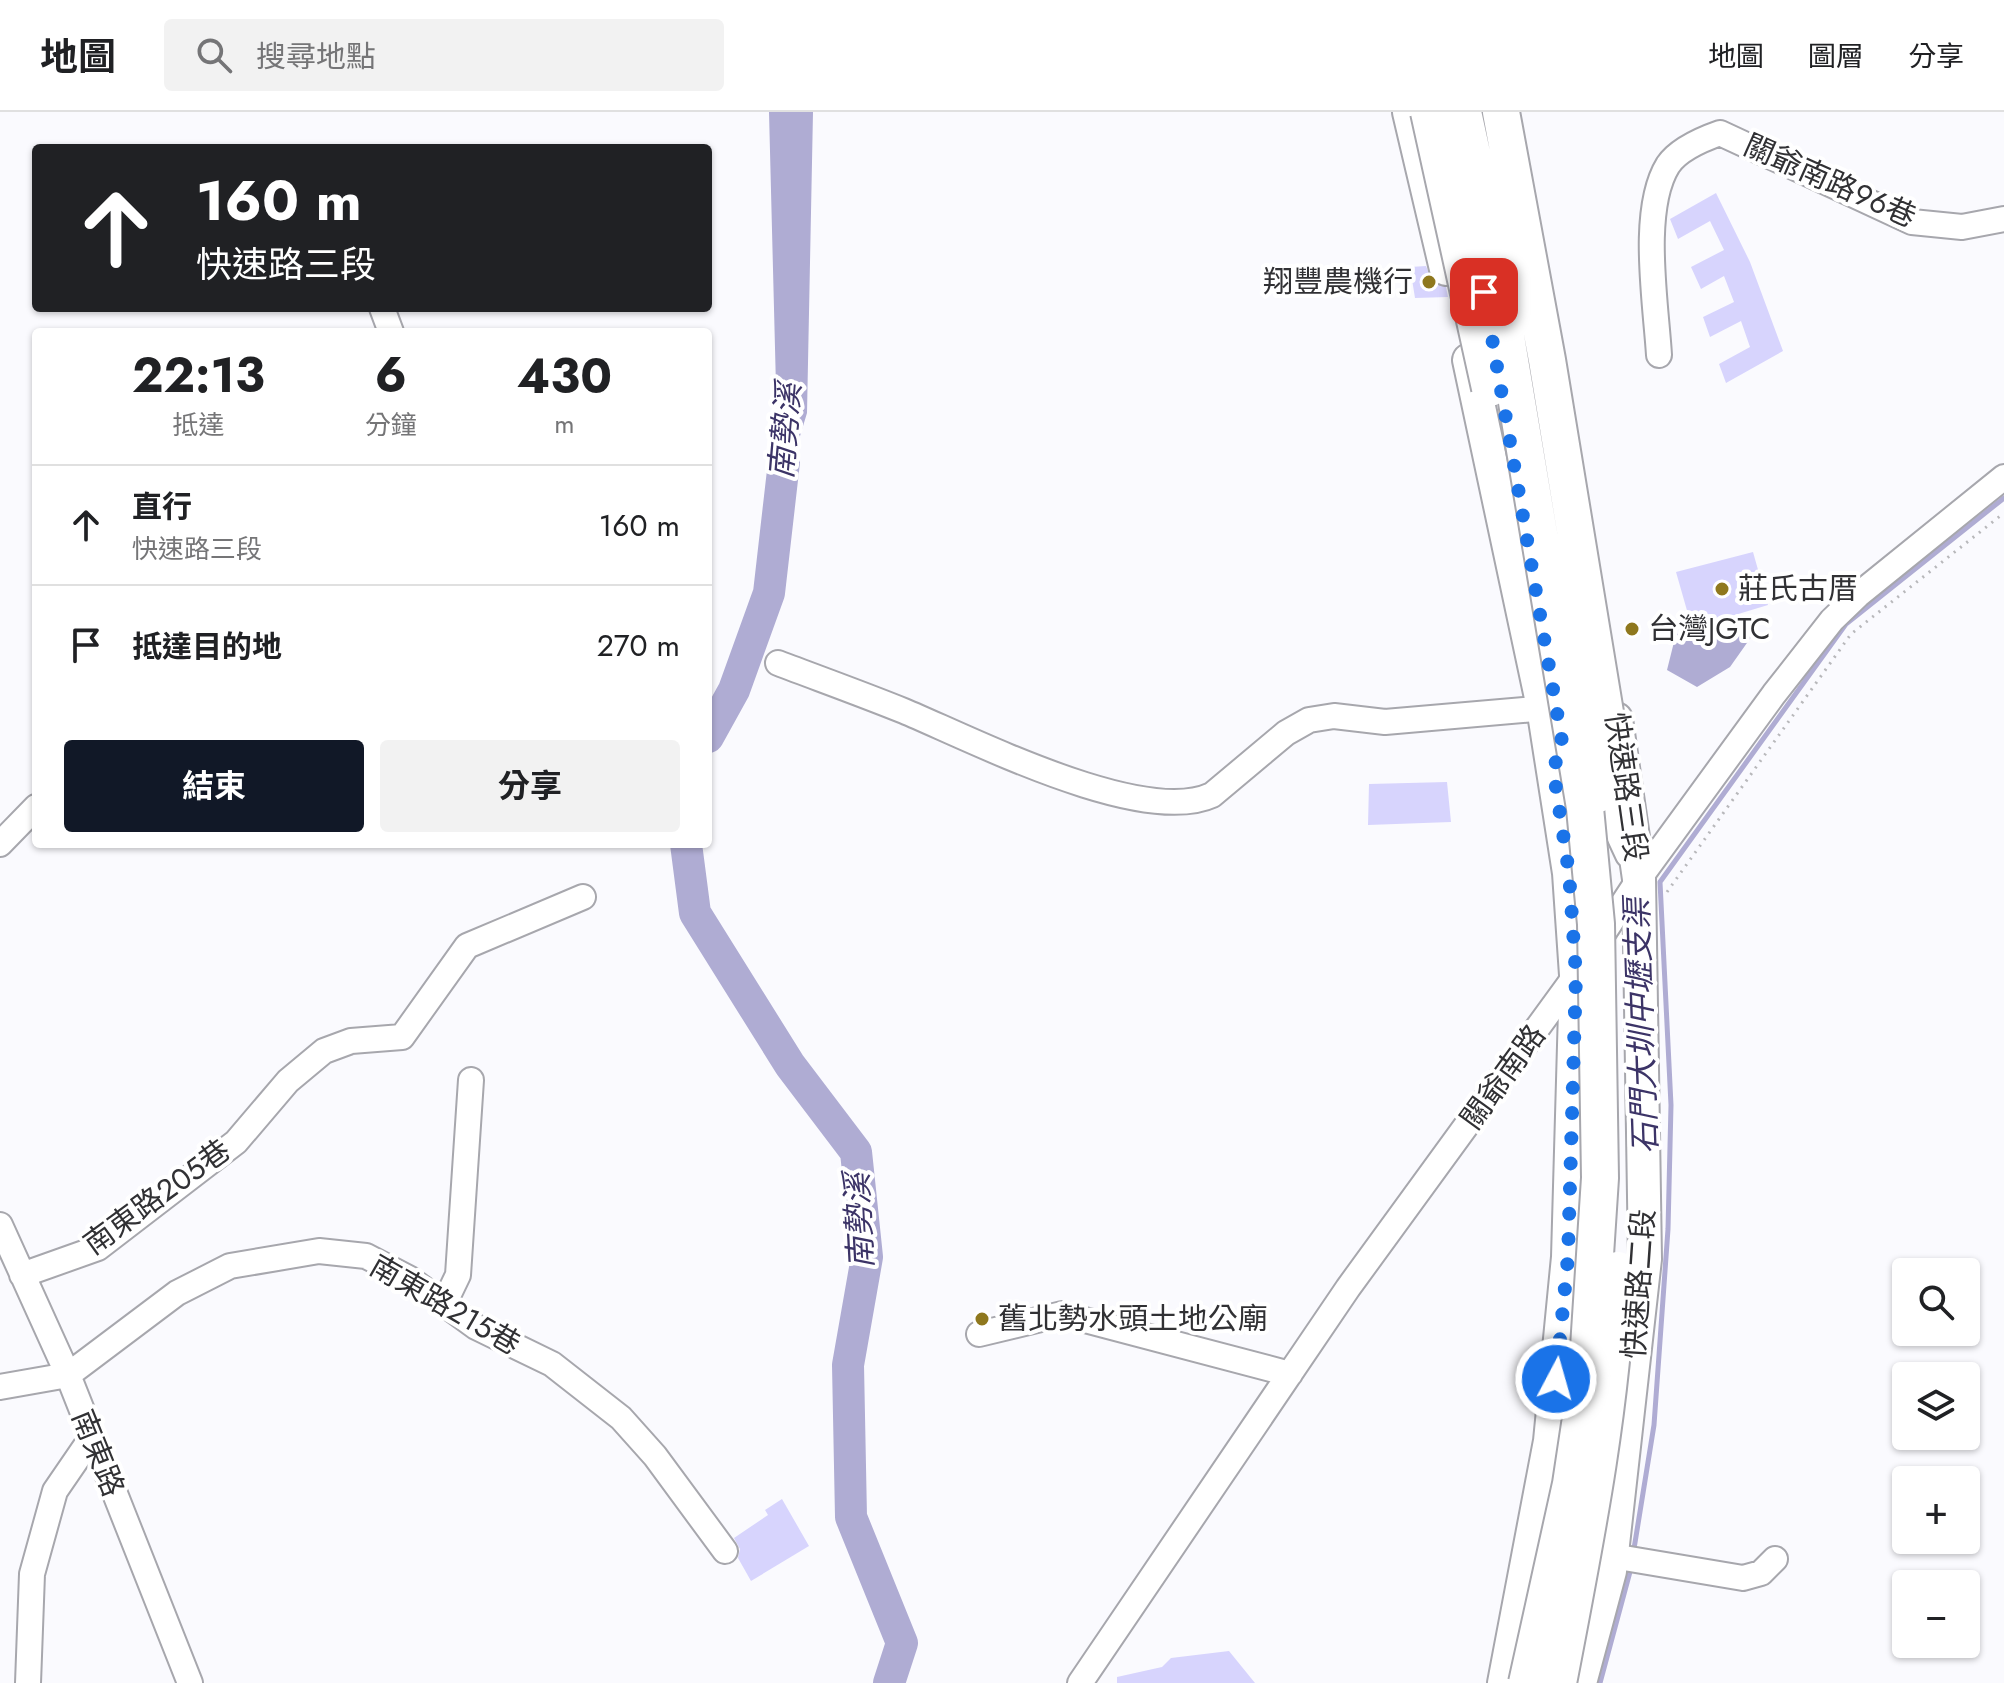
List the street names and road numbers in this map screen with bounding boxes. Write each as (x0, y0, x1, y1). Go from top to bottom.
street label: 關爺南路96巷 (1737, 123, 1923, 238)
street label: 快速路三段 (1595, 710, 1658, 864)
street label: 關爺南路 (1450, 1016, 1555, 1138)
street label: 南東路205巷 (74, 1129, 239, 1265)
street label: 快速路二段 (1612, 1208, 1665, 1360)
street label: 南東路215巷 (362, 1244, 529, 1365)
street label: 南東路 (62, 1403, 135, 1503)

